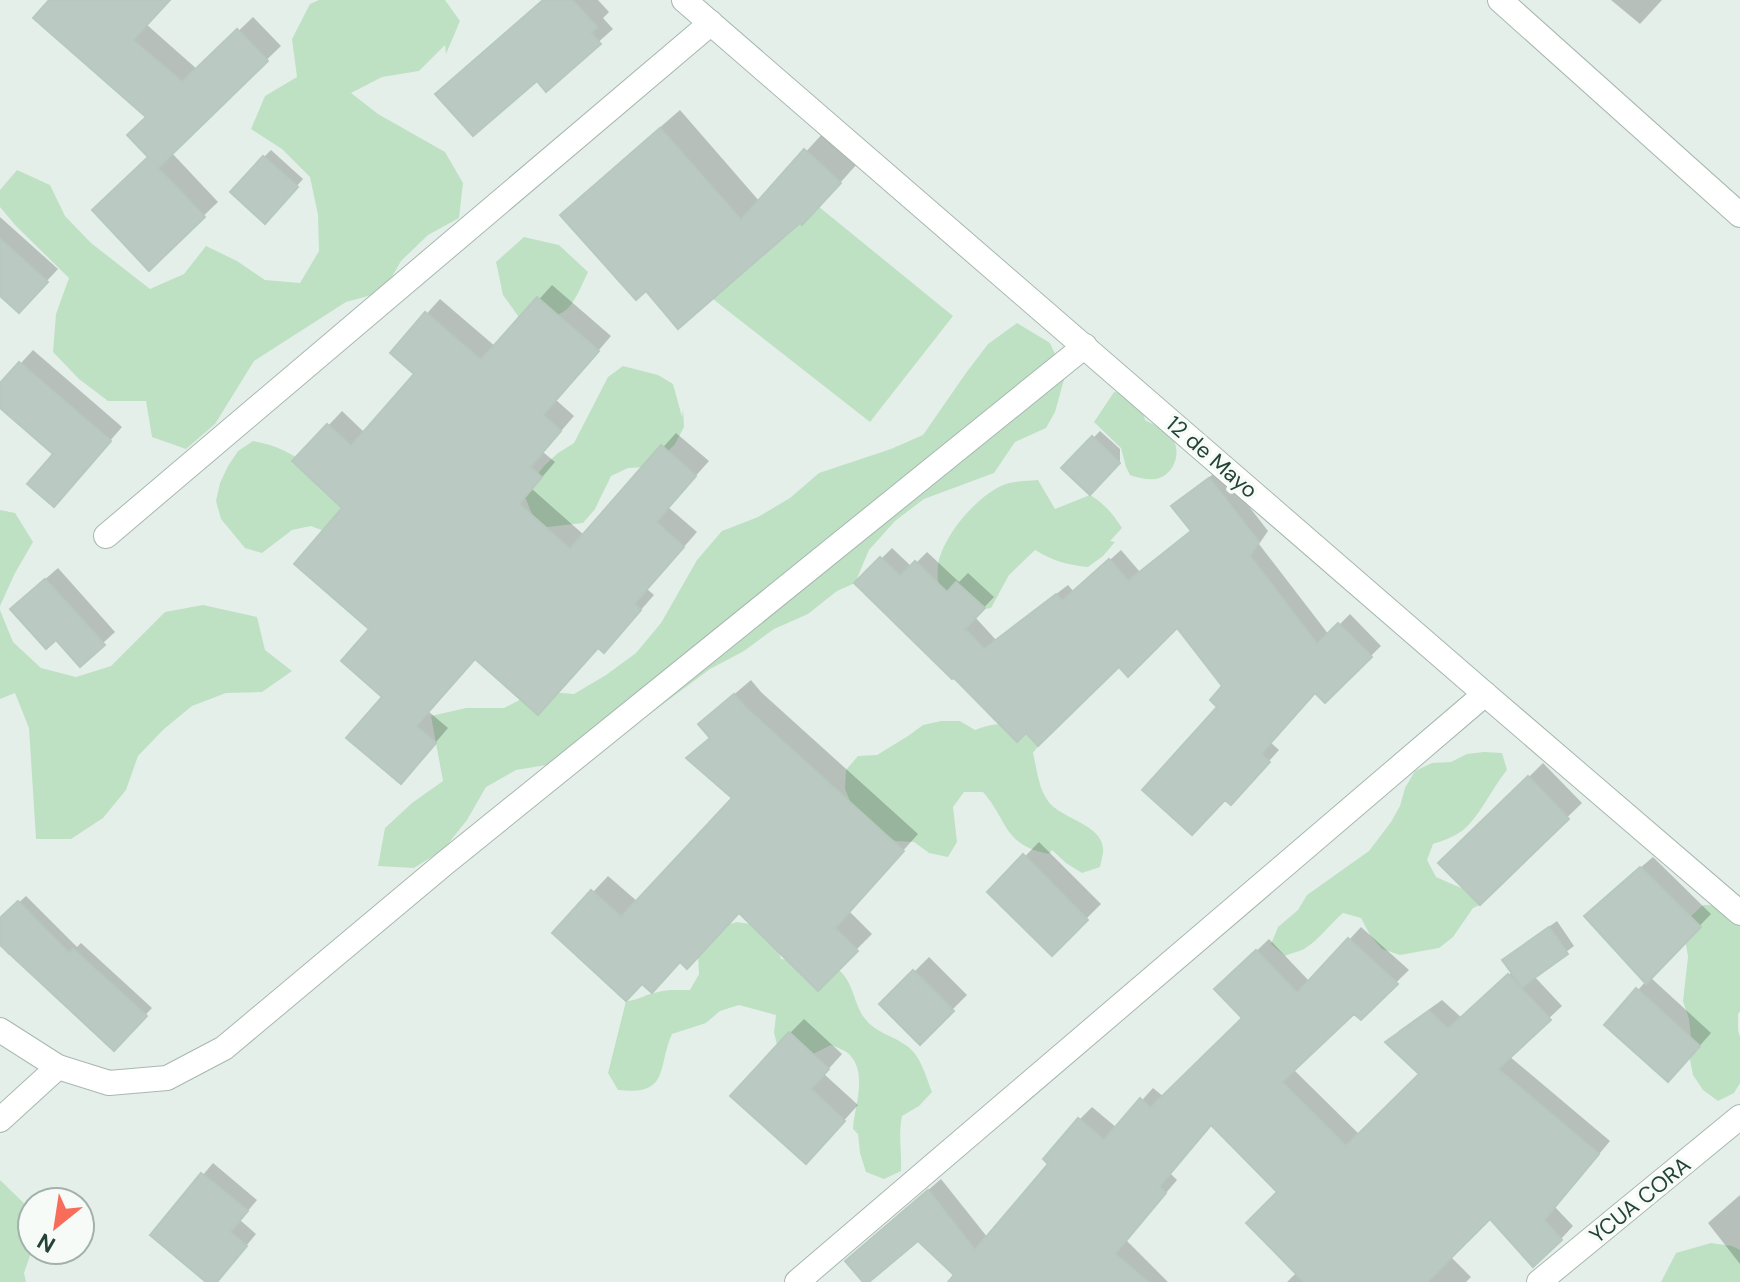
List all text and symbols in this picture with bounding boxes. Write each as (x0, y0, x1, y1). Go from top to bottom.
street label: 12 de Mayo (1160, 409, 1264, 505)
street label: YCUA CORA (1583, 1150, 1697, 1250)
north arrow (16, 1186, 96, 1266)
text: N (32, 1226, 60, 1259)

